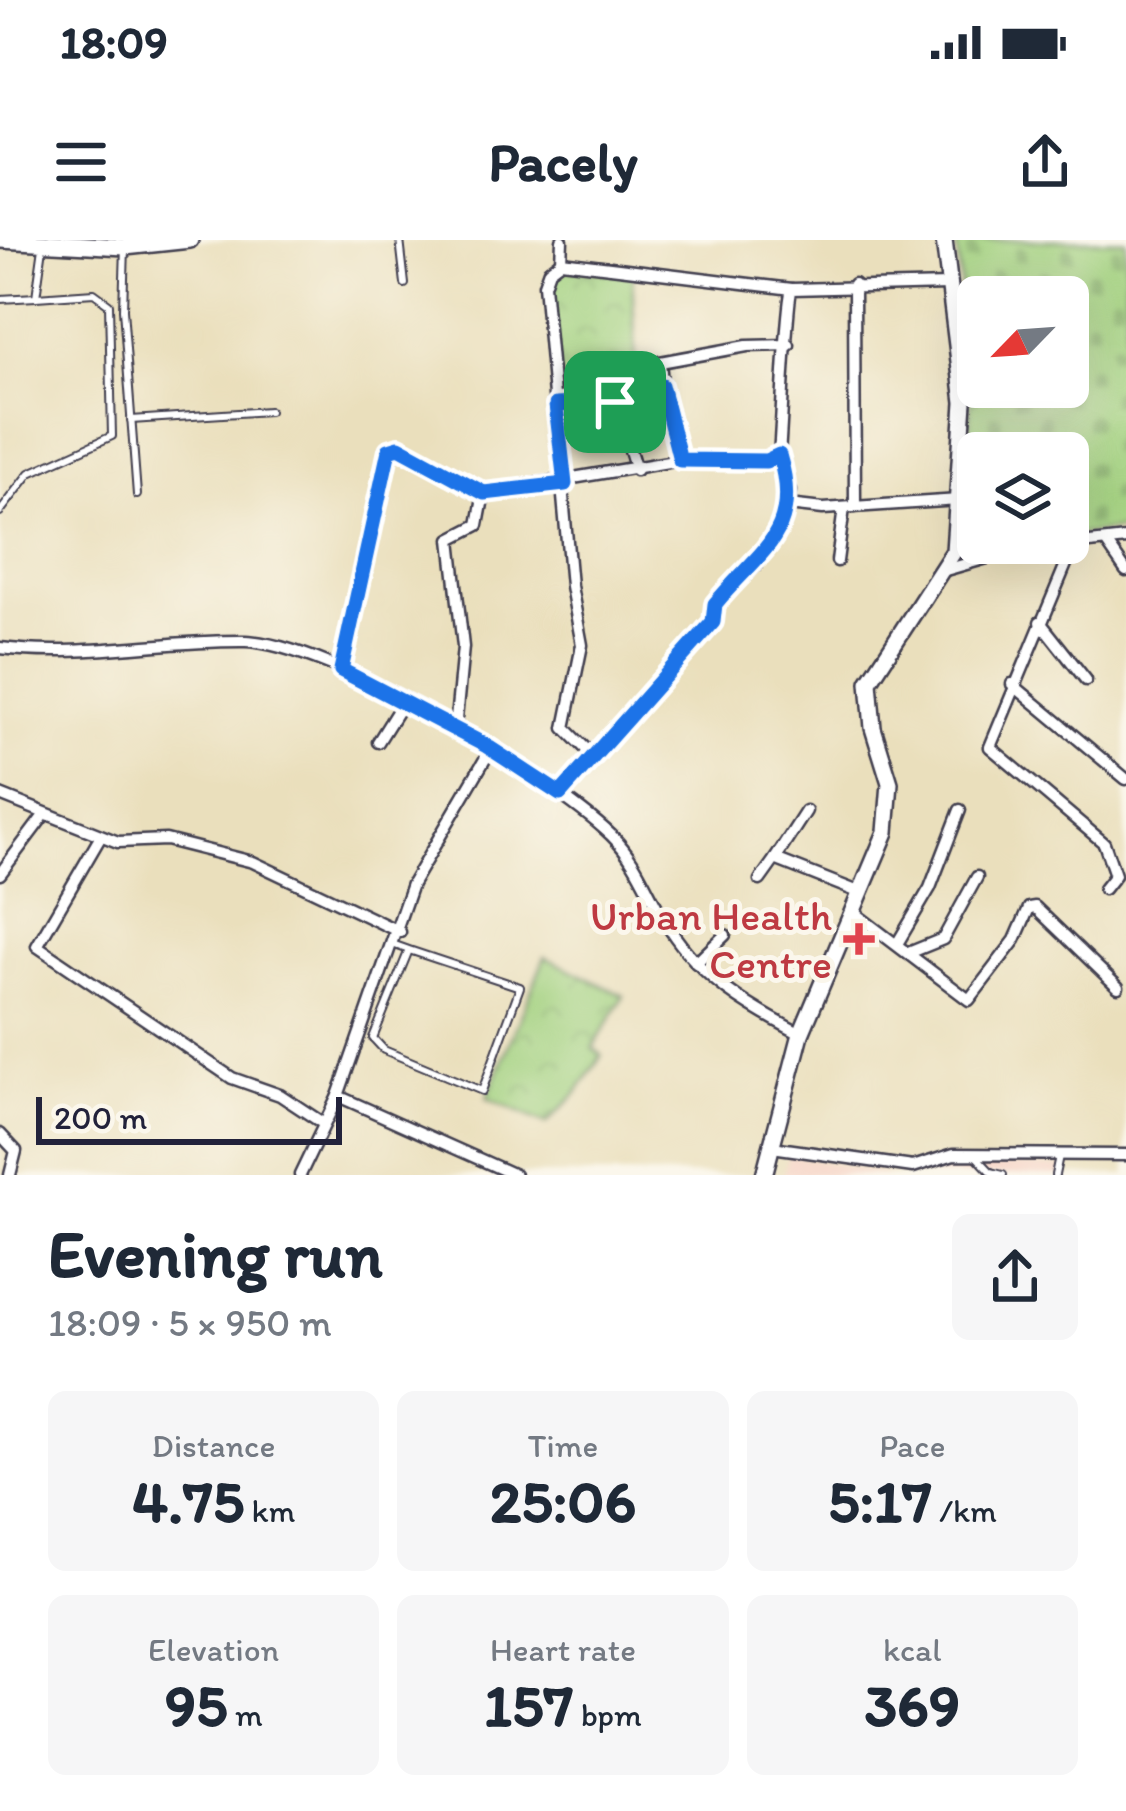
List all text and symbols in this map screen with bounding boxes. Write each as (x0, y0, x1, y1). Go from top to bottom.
text: 18:09 (60, 15, 168, 69)
icon: menu (48, 129, 114, 195)
icon: share (1012, 129, 1078, 195)
text: Pacely (488, 130, 638, 195)
north arrow (957, 276, 1089, 408)
map controls (957, 276, 1089, 564)
pin (564, 351, 666, 453)
icon: arrive (582, 369, 648, 435)
button: layers (957, 432, 1089, 564)
place label: Urban Health Centre (590, 890, 832, 989)
marker: Urban Health Centre (843, 923, 875, 955)
scale bar (36, 1091, 342, 1144)
text: 200 m (54, 1098, 147, 1137)
text: Evening run (48, 1214, 383, 1294)
button: share (952, 1214, 1078, 1340)
text: 18:09 · 5 × 950 m (48, 1299, 332, 1346)
text: Distance (152, 1426, 275, 1465)
text: Time (528, 1426, 598, 1465)
text: Pace (879, 1426, 945, 1465)
text: 4.75 (132, 1465, 244, 1537)
text: 25:06 (490, 1465, 636, 1537)
text: 5:17 (828, 1465, 932, 1537)
text: km (244, 1491, 295, 1530)
text: /km (932, 1491, 997, 1530)
text: Elevation (148, 1630, 279, 1669)
text: Heart rate (490, 1630, 636, 1669)
text: kcal (883, 1630, 942, 1669)
text: 95 (165, 1669, 228, 1741)
text: 157 (484, 1669, 573, 1741)
text: 369 (864, 1669, 960, 1741)
text: m (228, 1695, 263, 1734)
text: bpm (573, 1695, 642, 1734)

